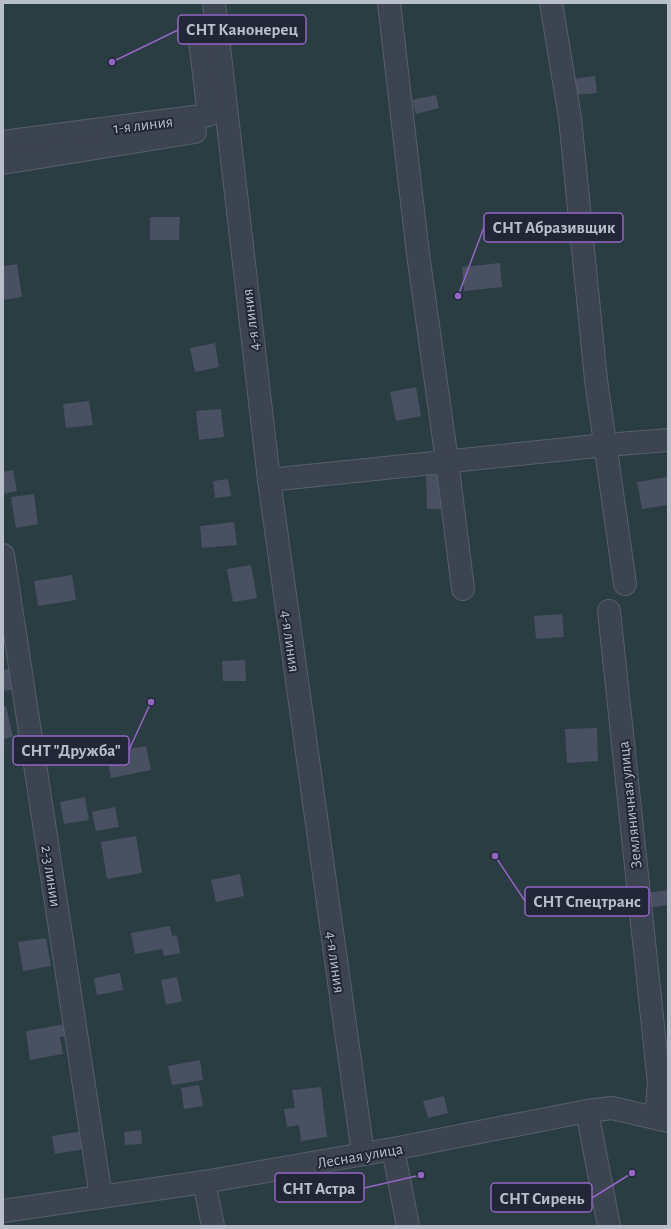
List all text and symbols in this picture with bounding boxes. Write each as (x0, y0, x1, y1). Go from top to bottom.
callout: СНТ Канонерец (178, 15, 306, 44)
text: СНТ Канонерец (186, 21, 298, 38)
street label: 1-я линия (112, 113, 174, 137)
callout: СНТ Абразивщик (484, 213, 623, 242)
text: СНТ Абразивщик (493, 219, 616, 236)
street label: 4-я линия (239, 288, 263, 352)
street label: 4-я линия (278, 609, 302, 673)
callout: СНТ "Дружба" (13, 736, 129, 765)
street label: Земляничная улица (615, 740, 646, 869)
text: СНТ "Дружба" (21, 742, 121, 760)
street label: 2-3 линии (38, 844, 64, 908)
callout: СНТ Спецтранс (525, 887, 649, 916)
text: СНТ Спецтранс (533, 893, 641, 910)
street label: 4-я линия (323, 930, 347, 994)
street label: Лесная улица (316, 1141, 404, 1172)
callout: СНТ Астра (275, 1173, 364, 1202)
text: СНТ Астра (283, 1180, 355, 1197)
callout: СНТ Сирень (491, 1183, 592, 1212)
text: СНТ Сирень (500, 1190, 585, 1207)

